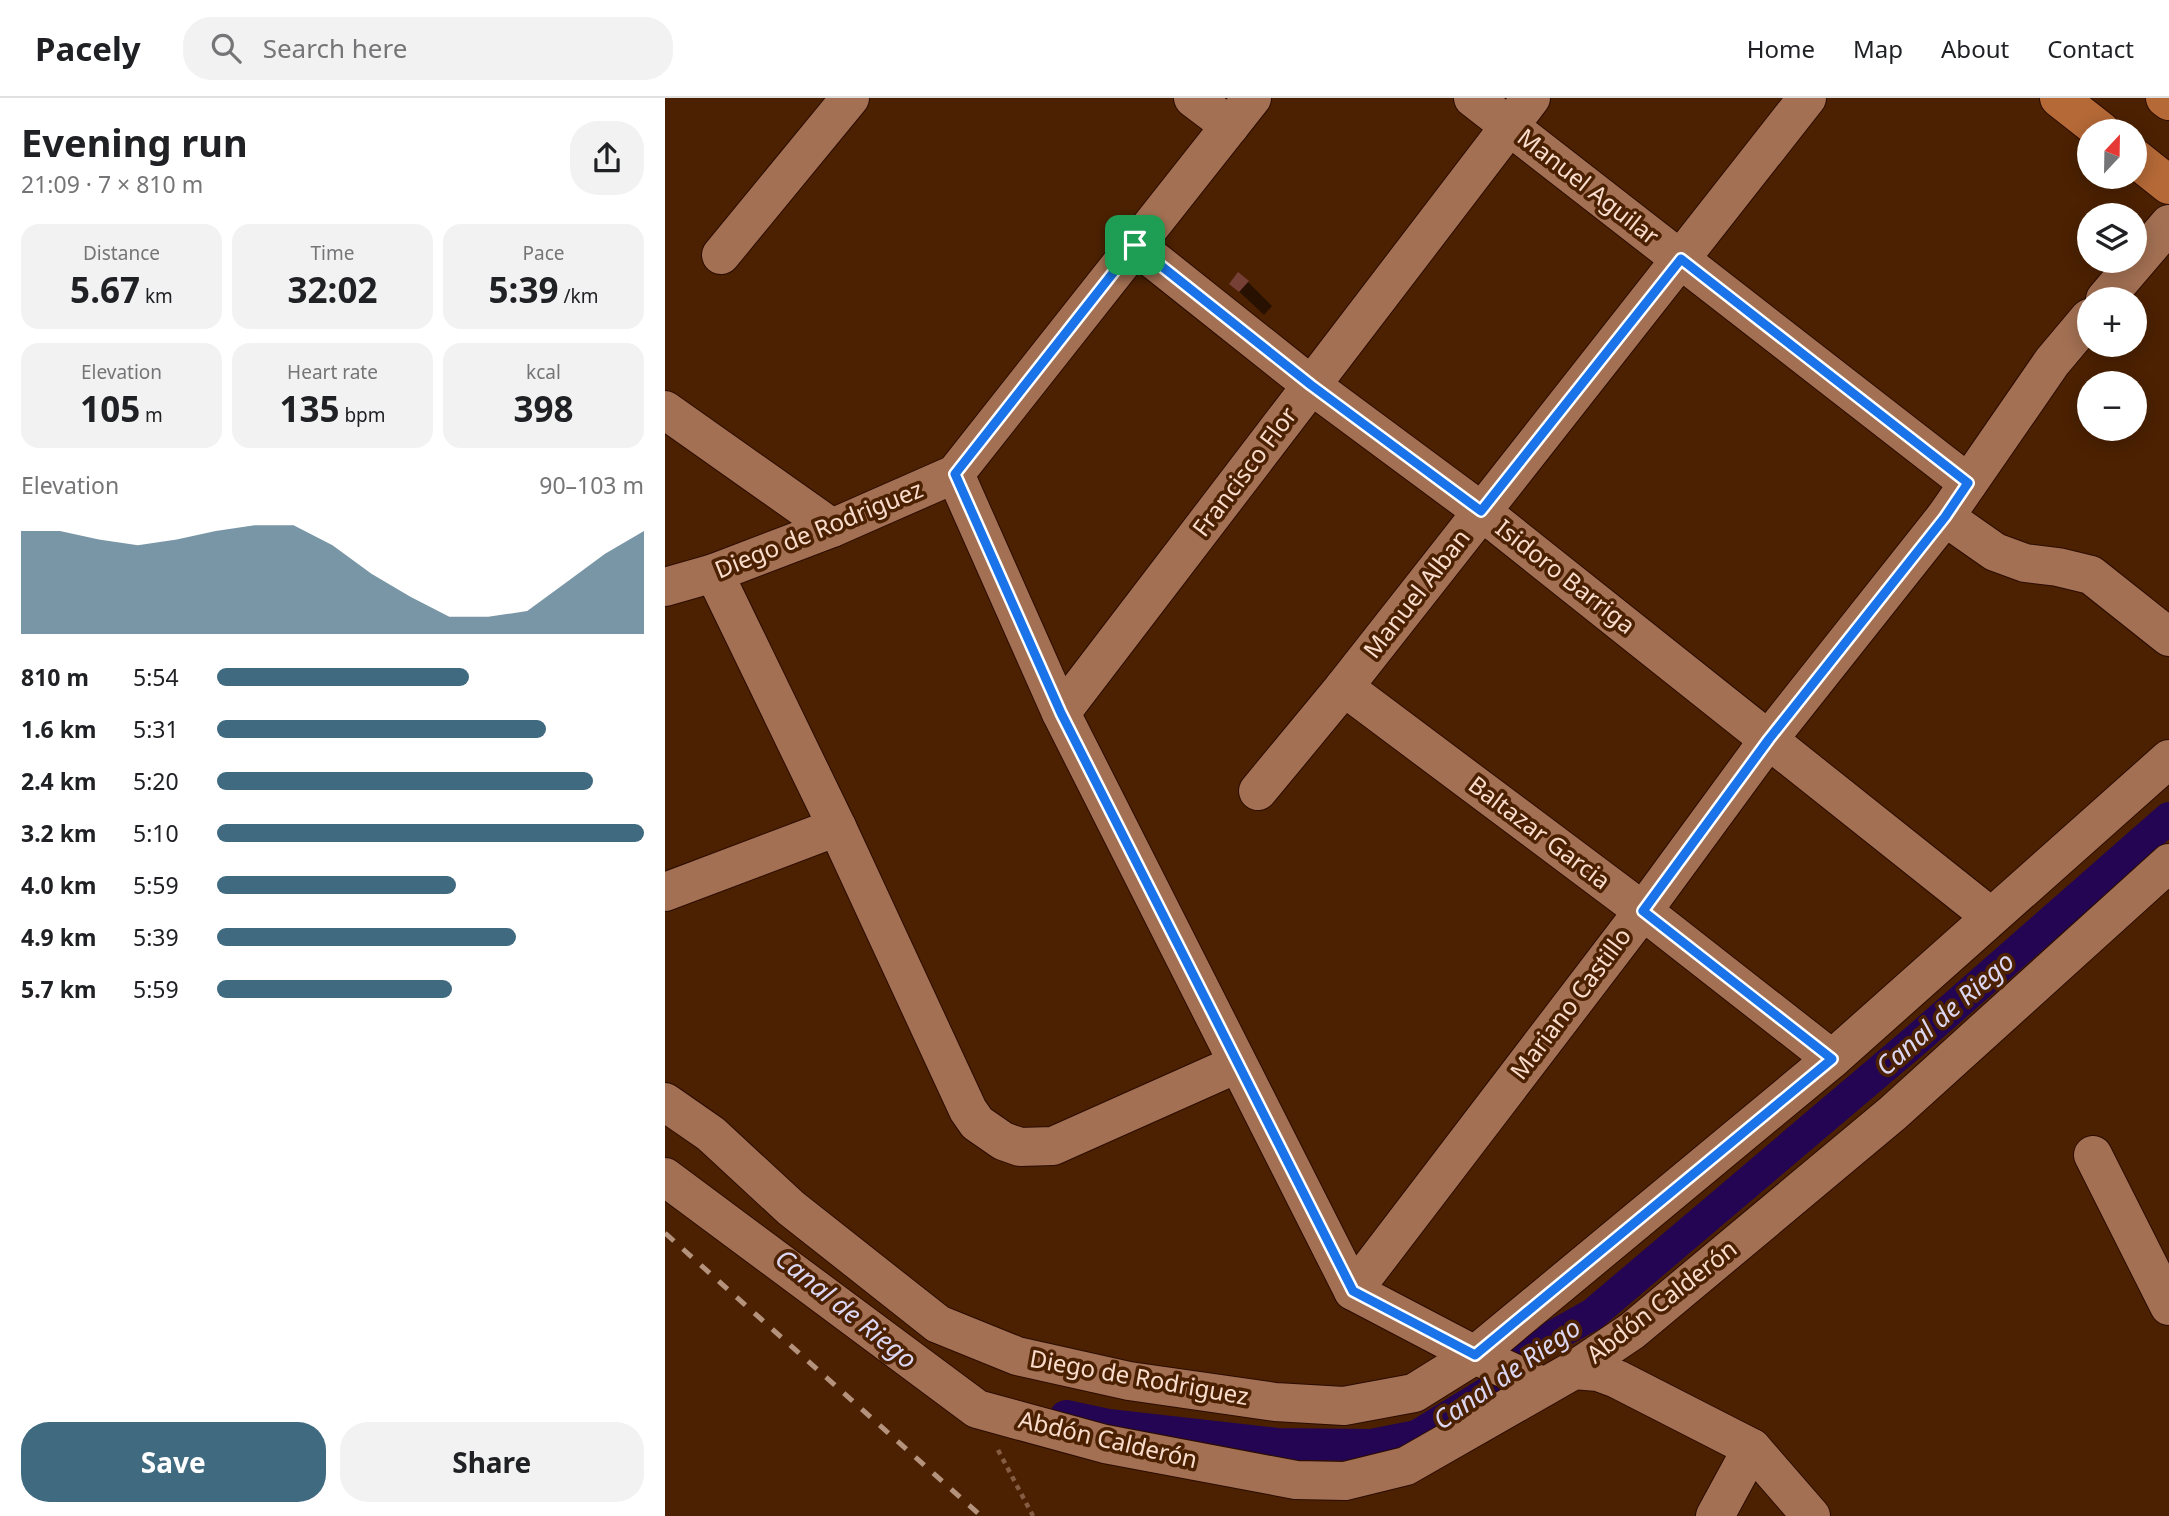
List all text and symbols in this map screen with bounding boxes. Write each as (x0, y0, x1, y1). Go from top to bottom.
search box (183, 17, 673, 80)
text: Pacely (35, 26, 141, 71)
icon: search (207, 29, 245, 67)
text: Search here (263, 30, 407, 66)
text: Home (1747, 32, 1815, 65)
text: Map (1853, 32, 1903, 65)
text: About (1941, 32, 2009, 65)
text: Contact (2047, 32, 2134, 65)
text: Evening run (21, 116, 248, 168)
north arrow (2077, 119, 2147, 189)
map controls (2077, 119, 2147, 441)
street label: Manuel Aguilar (1511, 120, 1667, 252)
button: share (570, 121, 644, 195)
text: 21:09 · 7 × 810 m (21, 168, 203, 200)
button: layers (2077, 203, 2147, 273)
pin (1105, 215, 1165, 275)
icon: arrive (1116, 226, 1154, 264)
text: Distance (83, 240, 160, 266)
text: Time (311, 240, 354, 266)
text: Pace (523, 240, 565, 266)
text: 5.67 (70, 266, 140, 313)
text: 32:02 (288, 266, 377, 313)
text: 5:39 (489, 266, 558, 313)
text: km (140, 283, 173, 309)
text: /km (558, 283, 598, 309)
button: + (2077, 287, 2147, 357)
text: Elevation (81, 359, 162, 385)
text: Heart rate (287, 359, 378, 385)
text: kcal (526, 359, 561, 385)
button: − (2077, 371, 2147, 441)
text: 105 (80, 385, 140, 432)
text: 135 (279, 385, 339, 432)
text: 398 (513, 385, 574, 432)
street label: Francisco Flor (1184, 399, 1304, 543)
text: m (140, 402, 163, 428)
text: bpm (339, 402, 386, 428)
text: Elevation (21, 469, 119, 501)
text: 90–103 m (539, 469, 644, 501)
street label: Diego de Rodriguez (709, 472, 927, 585)
street label: Isidoro Barriga (1489, 511, 1643, 641)
street label: Manuel Alban (1355, 522, 1477, 664)
text: 810 m (21, 661, 89, 693)
text: 5:54 (133, 661, 179, 693)
text: 1.6 km (21, 713, 96, 745)
text: 5:31 (133, 713, 179, 745)
text: 2.4 km (21, 765, 96, 797)
text: 5:20 (133, 765, 179, 797)
street label: Baltazar Garcia (1462, 768, 1618, 896)
text: 3.2 km (21, 817, 96, 849)
text: 5:10 (133, 817, 179, 849)
text: 4.0 km (21, 869, 96, 901)
text: 5:59 (133, 869, 179, 901)
street label: Mariano Castillo (1502, 920, 1638, 1086)
text: 4.9 km (21, 921, 96, 953)
text: 5:39 (133, 921, 179, 953)
water label: Canal de Riego (1867, 943, 2021, 1083)
text: 5.7 km (21, 973, 96, 1005)
text: 5:59 (133, 973, 179, 1005)
street label: Abdón Calderón (1579, 1232, 1743, 1370)
water label: Canal de Riego (768, 1240, 925, 1376)
water label: Canal de Riego (1425, 1309, 1587, 1437)
street label: Diego de Rodriguez (1027, 1341, 1251, 1412)
street label: Abdón Calderón (1016, 1402, 1201, 1475)
button: Save (21, 1422, 326, 1502)
button: Share (340, 1422, 644, 1502)

